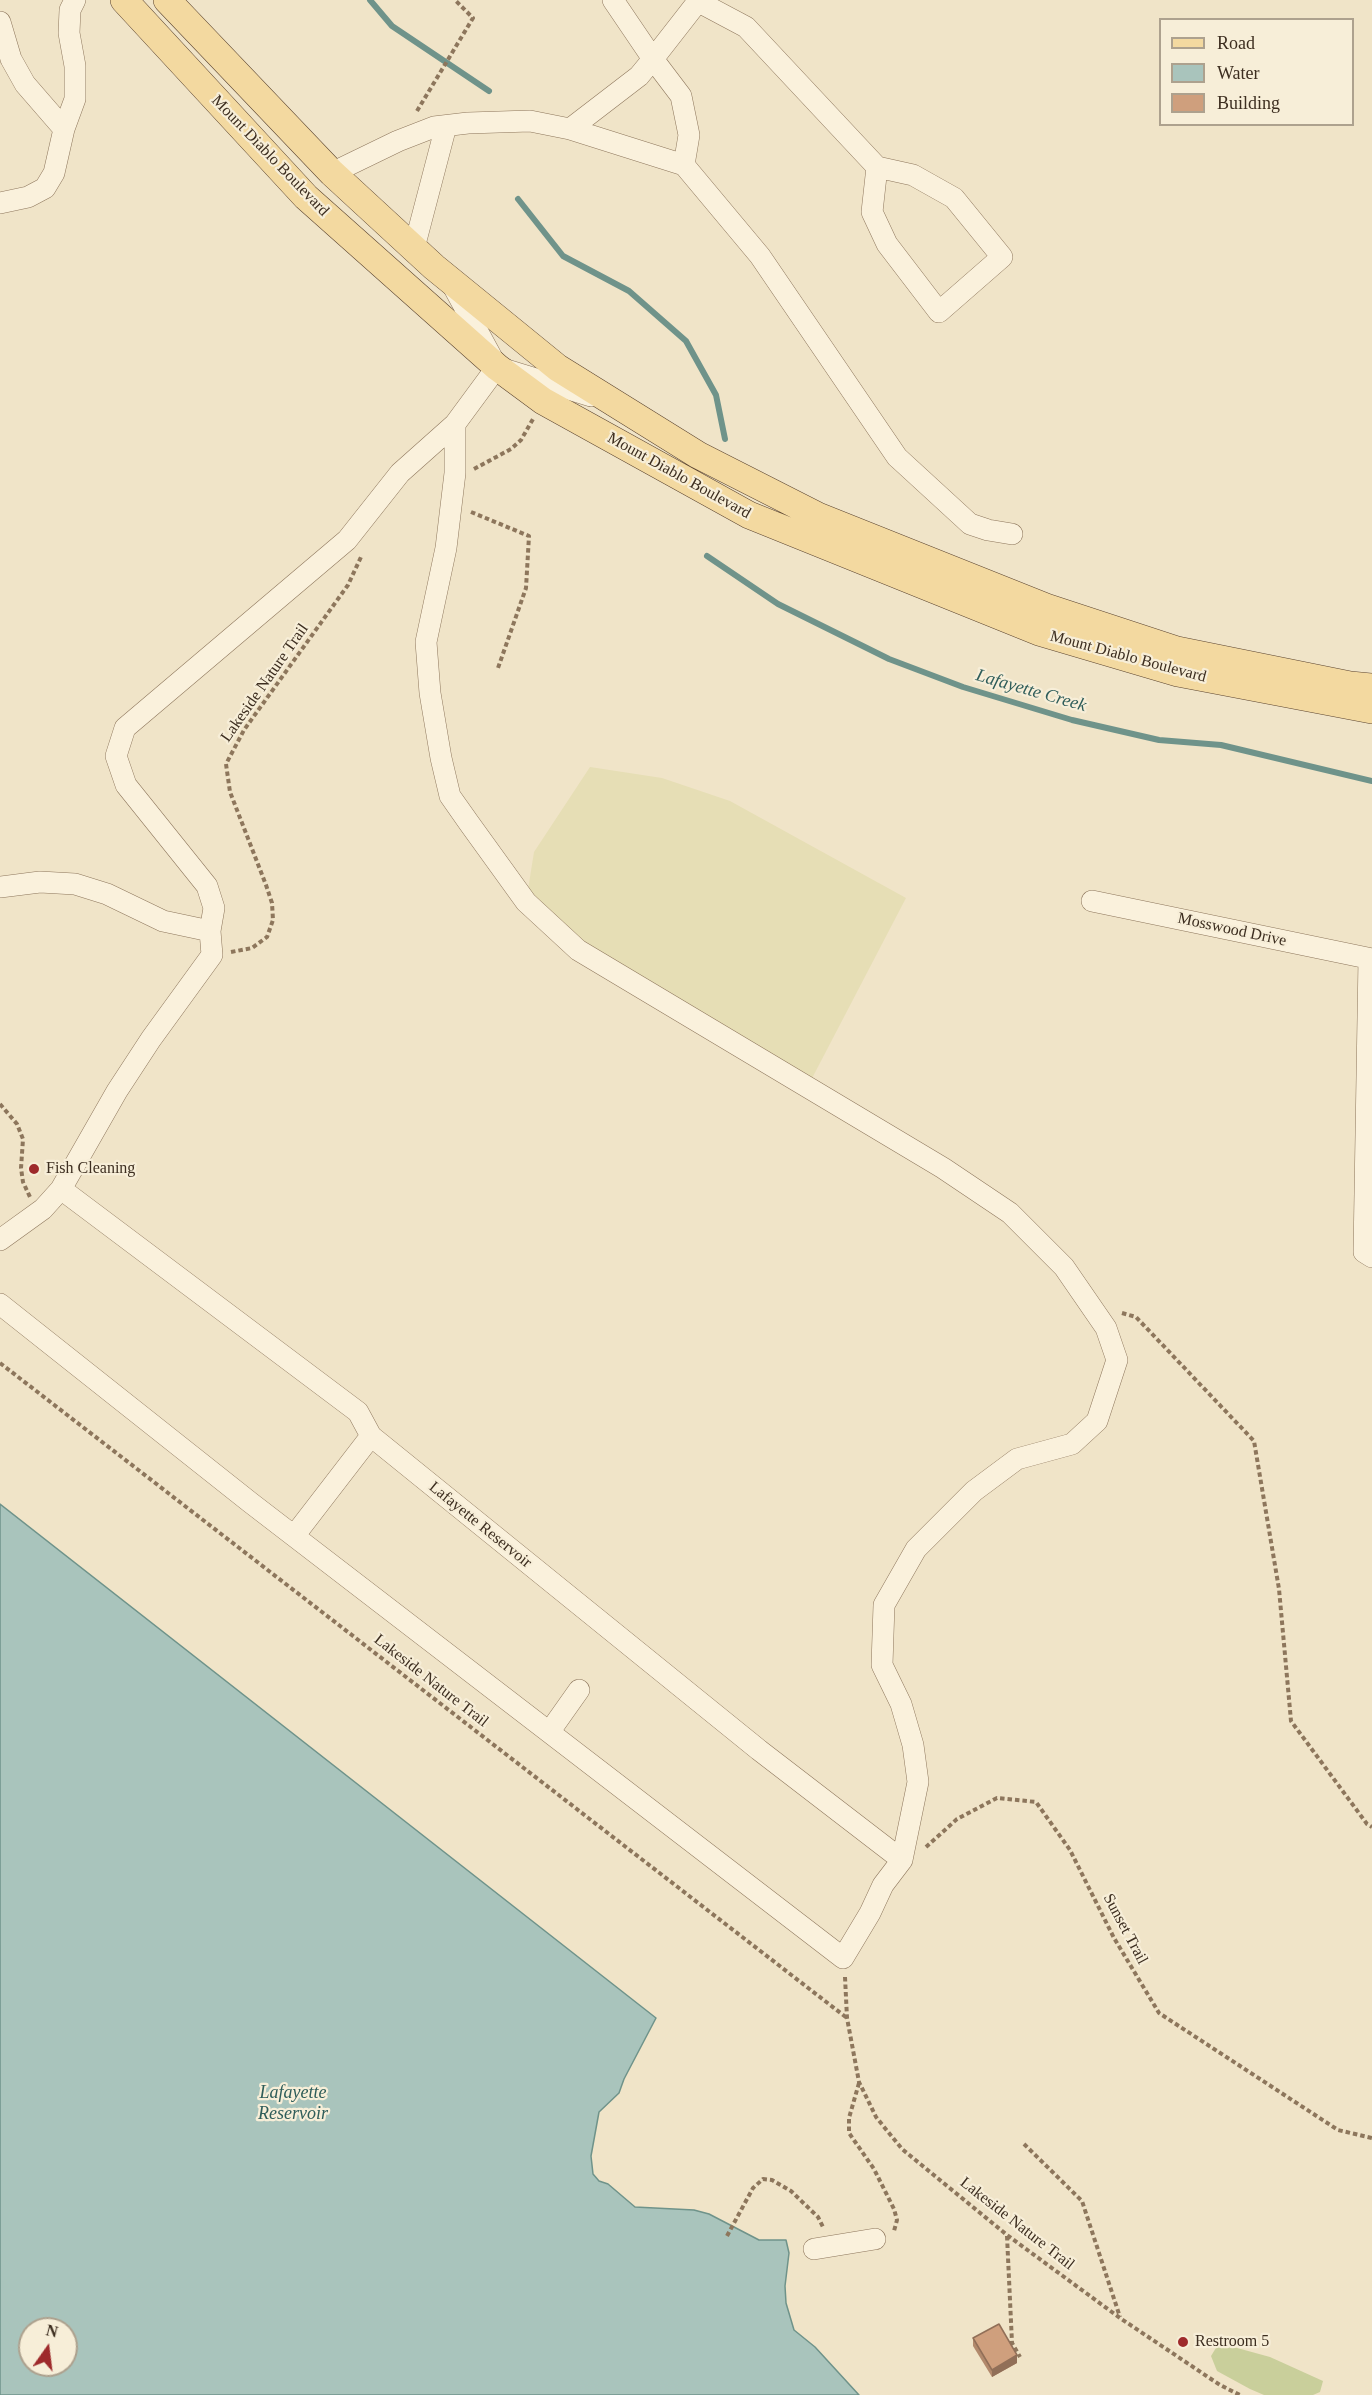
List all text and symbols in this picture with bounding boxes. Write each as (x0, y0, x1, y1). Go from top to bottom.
legend (1159, 18, 1354, 126)
text: Road (1217, 33, 1255, 53)
text: Water (1217, 63, 1260, 83)
street label: Mount Diablo Boulevard (207, 91, 333, 221)
text: Building (1217, 93, 1280, 113)
street label: Mount Diablo Boulevard (604, 429, 754, 523)
street label: Lakeside Nature Trail (217, 620, 313, 746)
street label: Mount Diablo Boulevard (1048, 627, 1208, 687)
water label: Lafayette Creek (973, 665, 1089, 717)
street label: Mosswood Drive (1176, 909, 1288, 951)
place label: Fish Cleaning (46, 1159, 135, 1179)
marker: Fish Cleaning (27, 1162, 41, 1176)
street label: Lafayette Reservoir (425, 1478, 535, 1572)
street label: Lakeside Nature Trail (370, 1630, 492, 1732)
street label: Sunset Trail (1098, 1890, 1152, 1968)
water label: Lafayette Reservoir (258, 2082, 328, 2124)
street label: Lakeside Nature Trail (956, 2173, 1078, 2275)
north arrow (18, 2317, 78, 2377)
text: N (44, 2321, 60, 2341)
place label: Restroom 5 (1195, 2332, 1269, 2352)
marker: Restroom 5 (1176, 2335, 1190, 2349)

